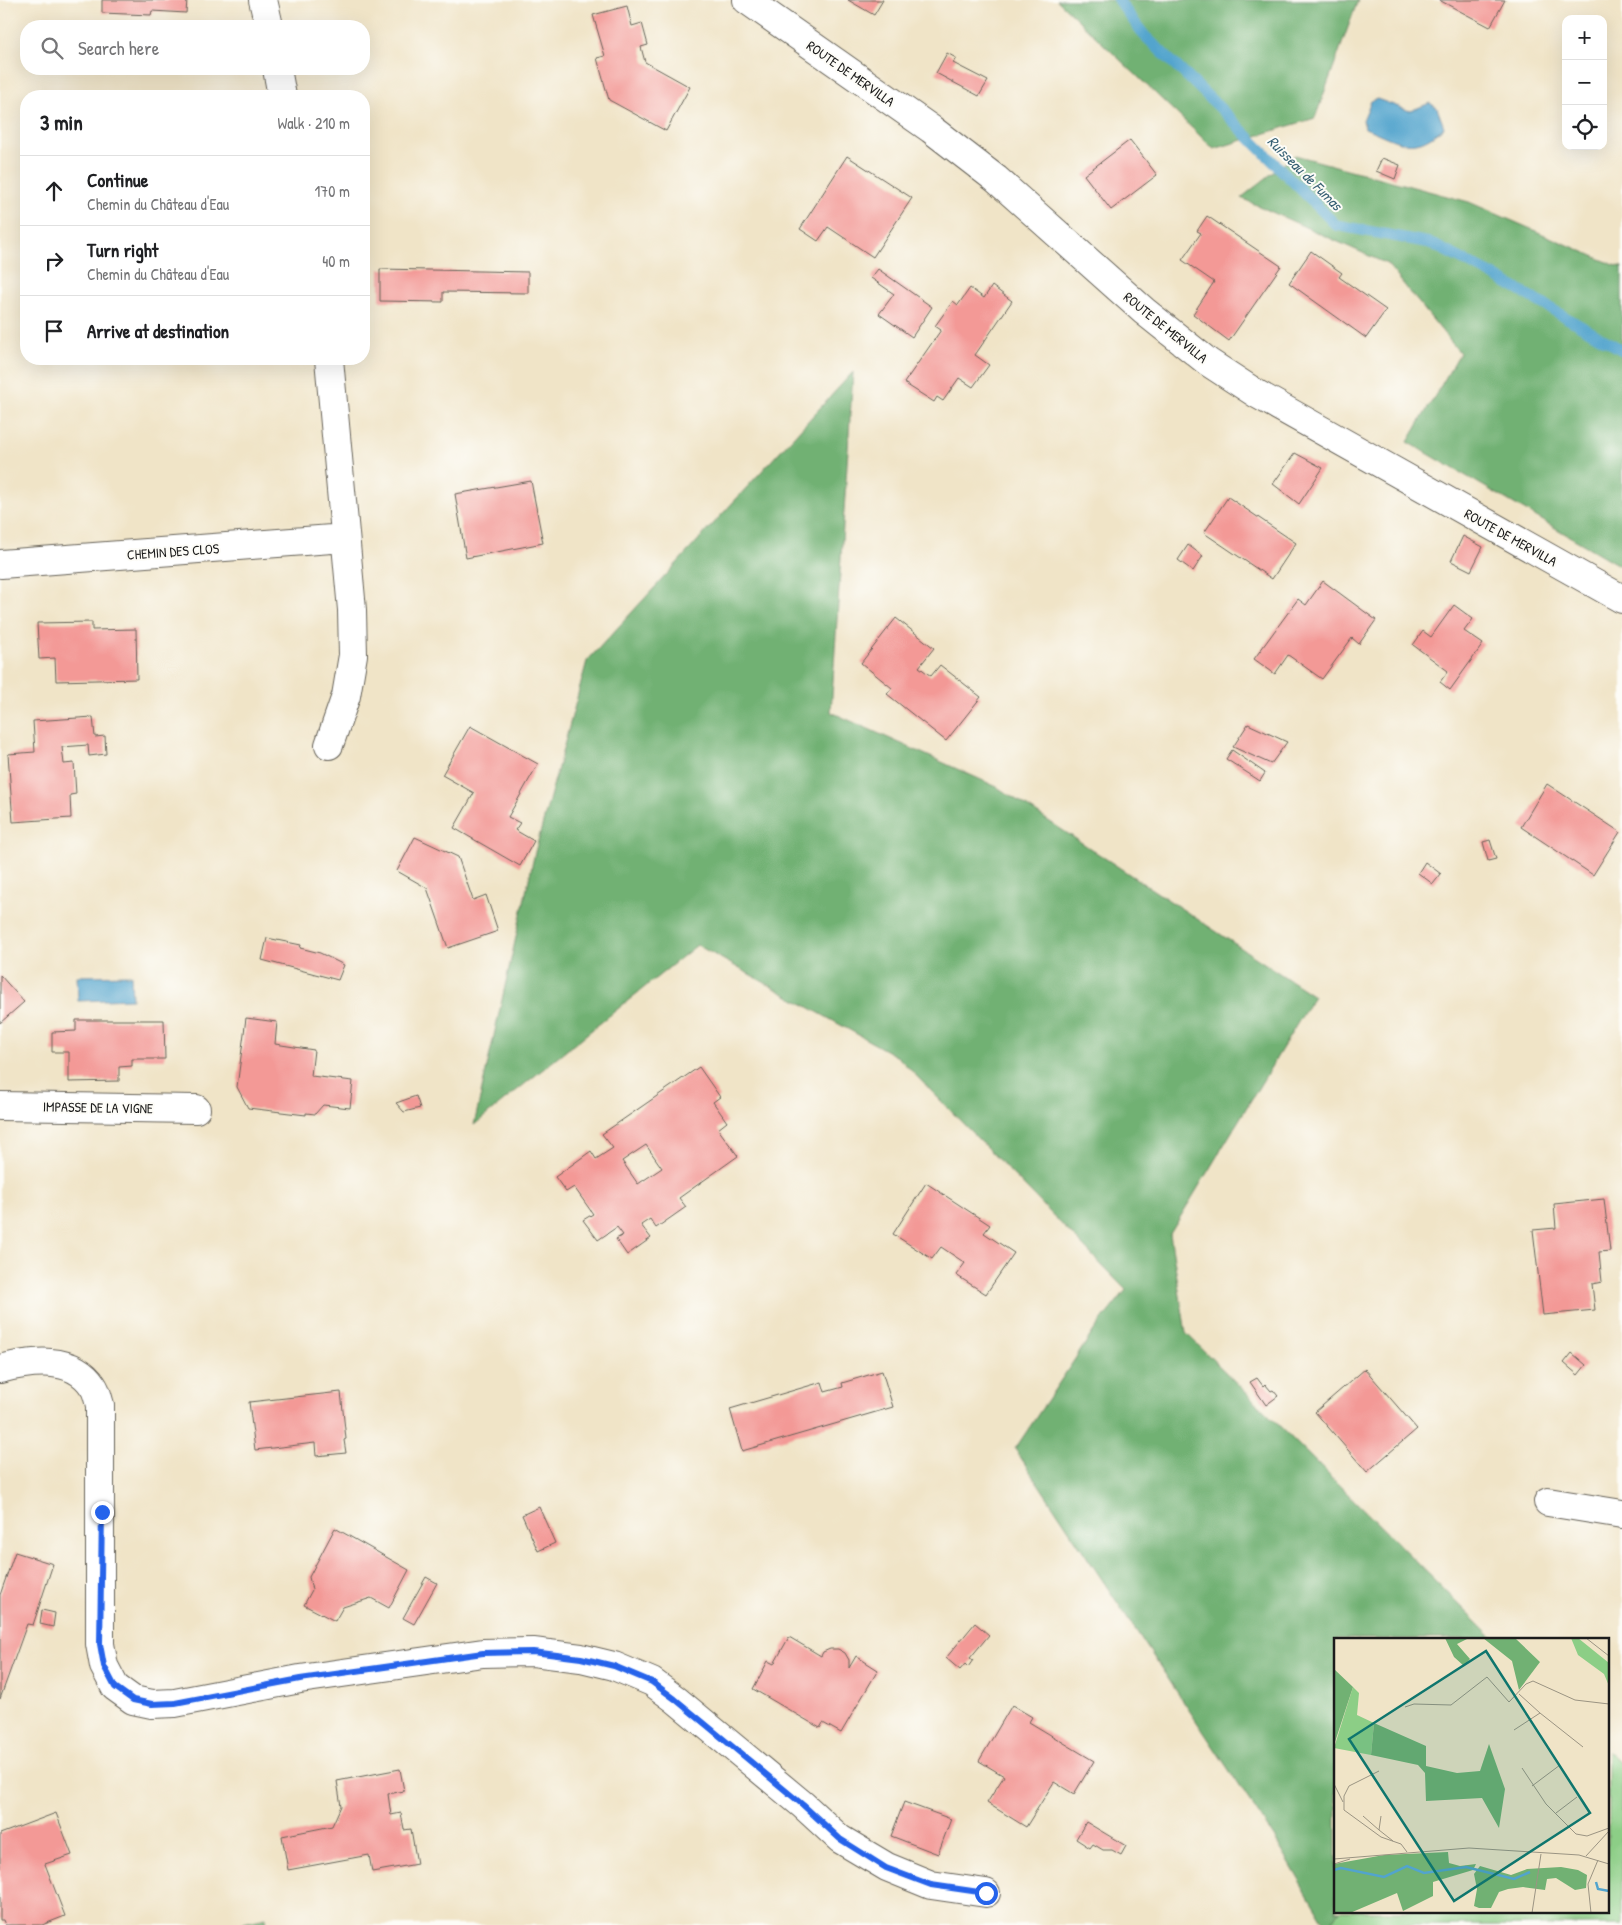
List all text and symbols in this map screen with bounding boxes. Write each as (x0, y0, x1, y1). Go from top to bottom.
map controls (1562, 15, 1607, 150)
button: + (1562, 15, 1607, 60)
search box (20, 20, 370, 75)
icon: search (38, 34, 66, 62)
text: Search here (78, 35, 159, 61)
street label: ROUTE DE MERVILLA (803, 36, 899, 110)
button: − (1562, 60, 1607, 105)
button: locate (1562, 105, 1607, 150)
text: 3 min (40, 108, 83, 137)
text: Walk · 210 m (277, 112, 350, 134)
water label: Ruisseau de Fumas (1263, 131, 1348, 216)
text: Continue (87, 167, 148, 193)
icon: ahead (40, 177, 68, 205)
text: 170 m (315, 180, 350, 202)
text: Chemin du Château d'Eau (87, 193, 229, 215)
text: Turn right (87, 237, 158, 263)
icon: right (40, 247, 68, 275)
text: 40 m (322, 250, 350, 272)
text: Chemin du Château d'Eau (87, 263, 229, 285)
street label: ROUTE DE MERVILLA (1120, 287, 1212, 367)
icon: arrive (40, 317, 68, 345)
text: Arrive at destination (87, 318, 229, 344)
street label: ROUTE DE MERVILLA (1461, 504, 1561, 570)
street label: CHEMIN DES CLOS (126, 538, 220, 564)
street label: IMPASSE DE LA VIGNE (43, 1097, 153, 1117)
route end (91, 1501, 114, 1524)
inset map (1334, 1638, 1610, 1912)
route start (975, 1882, 998, 1905)

